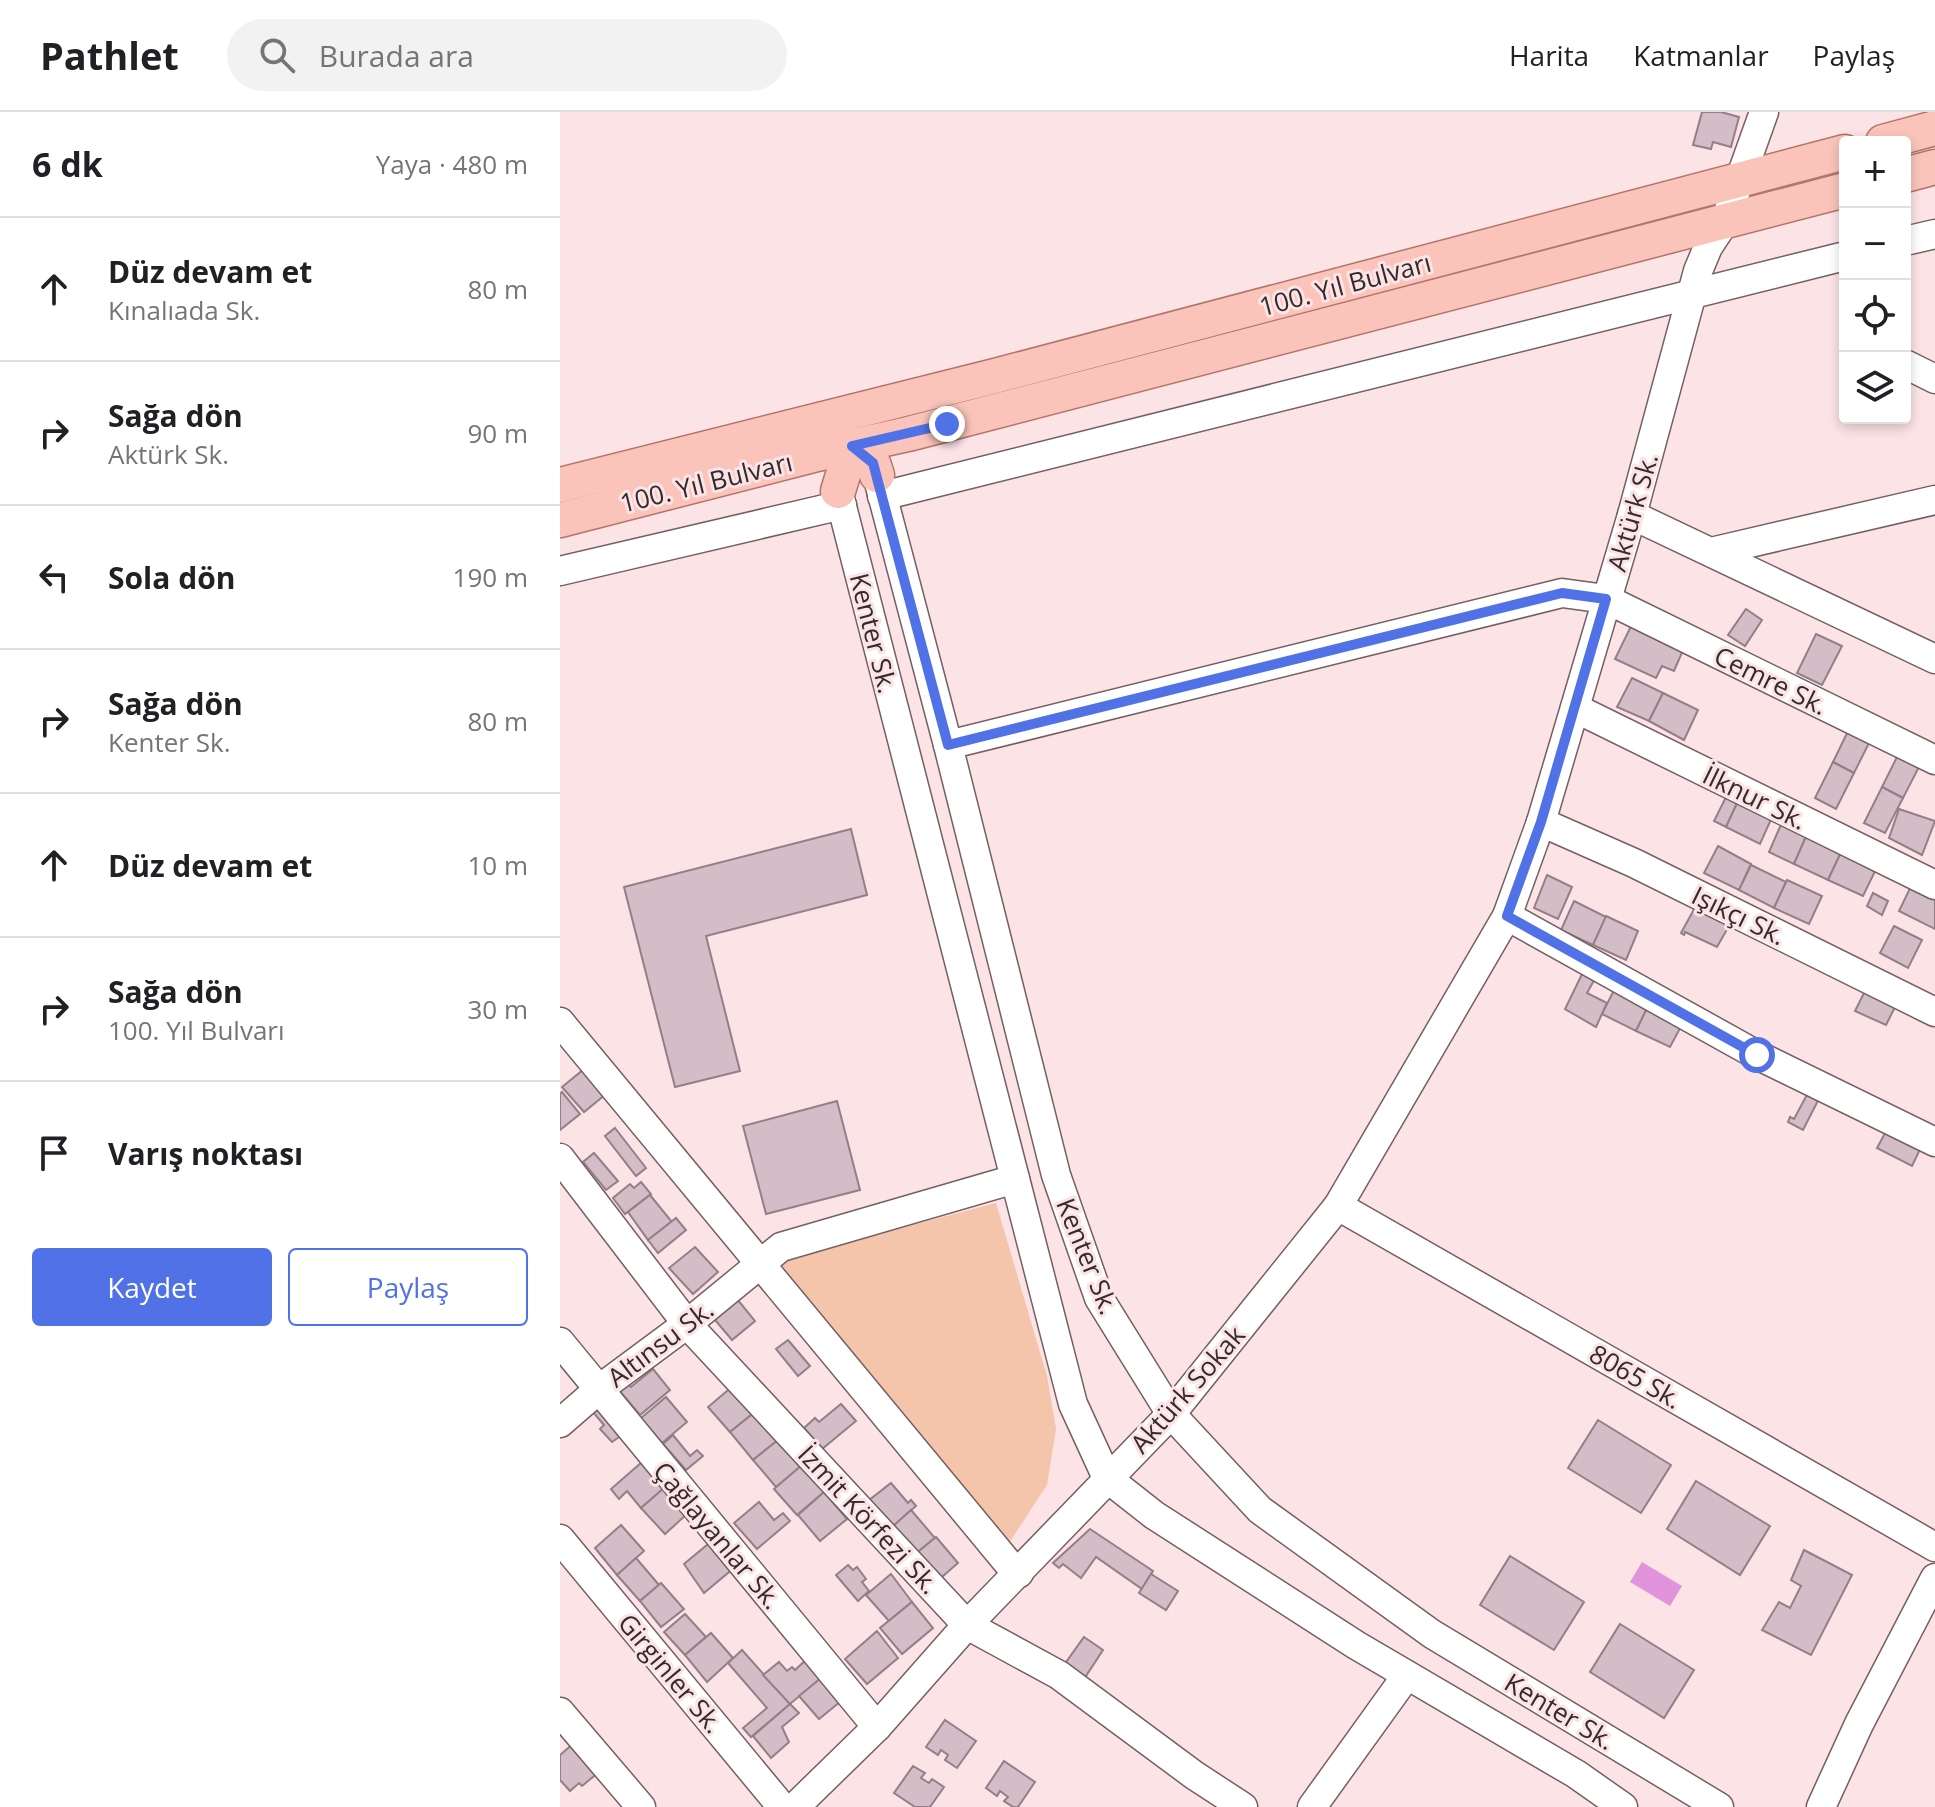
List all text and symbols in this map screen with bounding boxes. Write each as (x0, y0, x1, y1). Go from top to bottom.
search box (227, 19, 787, 91)
text: Pathlet (40, 29, 179, 81)
icon: search (255, 33, 299, 77)
text: Burada ara (319, 35, 474, 76)
text: Harita (1509, 36, 1589, 74)
text: Katmanlar (1633, 36, 1769, 74)
text: Paylaş (1813, 36, 1895, 74)
map controls (1839, 136, 1911, 424)
button: + (1839, 136, 1911, 208)
text: 6 dk (32, 141, 103, 187)
text: Yaya · 480 m (376, 146, 528, 182)
button: − (1839, 208, 1911, 280)
street label: 100. Yıl Bulvarı (1255, 244, 1435, 324)
text: Düz devam et (108, 251, 312, 292)
icon: ahead (32, 267, 76, 311)
text: 80 m (467, 271, 528, 307)
button: locate (1839, 280, 1911, 352)
text: Kınalıada Sk. (108, 292, 260, 328)
button: layers (1839, 352, 1911, 424)
text: Sağa dön (108, 395, 243, 436)
route end (929, 406, 965, 442)
icon: right (32, 411, 76, 455)
text: 90 m (467, 415, 528, 451)
text: Aktürk Sk. (108, 436, 229, 472)
street label: 100. Yıl Bulvarı (616, 443, 796, 521)
street label: Aktürk Sk. (1598, 449, 1666, 575)
icon: left (32, 555, 76, 599)
text: Sola dön (108, 557, 235, 598)
text: 190 m (453, 559, 528, 595)
street label: Kenter Sk. (842, 569, 906, 697)
street label: Cemre Sk. (1708, 637, 1834, 723)
text: Sağa dön (108, 683, 243, 724)
icon: right (32, 699, 76, 743)
text: 80 m (467, 703, 528, 739)
text: Kenter Sk. (108, 724, 230, 760)
street label: İlknur Sk. (1697, 756, 1813, 838)
icon: ahead (32, 843, 76, 887)
text: Düz devam et (108, 845, 312, 886)
text: 10 m (467, 847, 528, 883)
street label: Işıkçı Sk. (1686, 877, 1792, 953)
text: Sağa dön (108, 971, 243, 1012)
icon: right (32, 987, 76, 1031)
text: 30 m (467, 991, 528, 1027)
text: 100. Yıl Bulvarı (108, 1012, 285, 1048)
route start (1739, 1037, 1775, 1073)
icon: arrive (32, 1131, 76, 1175)
text: Varış noktası (108, 1133, 303, 1174)
street label: Kenter Sk. (1048, 1192, 1128, 1320)
button: Kaydet (32, 1248, 272, 1326)
button: Paylaş (288, 1248, 528, 1326)
street label: Altınsu Sk. (599, 1291, 721, 1395)
street label: Aktürk Sokak (1122, 1317, 1253, 1460)
street label: 8065 Sk. (1583, 1335, 1689, 1417)
street label: İzmit Körfezi Sk. (790, 1437, 948, 1601)
street label: Çağlayanlar Sk. (646, 1454, 790, 1616)
street label: Girginler Sk. (610, 1606, 732, 1740)
street label: Kenter Sk. (1498, 1664, 1622, 1758)

